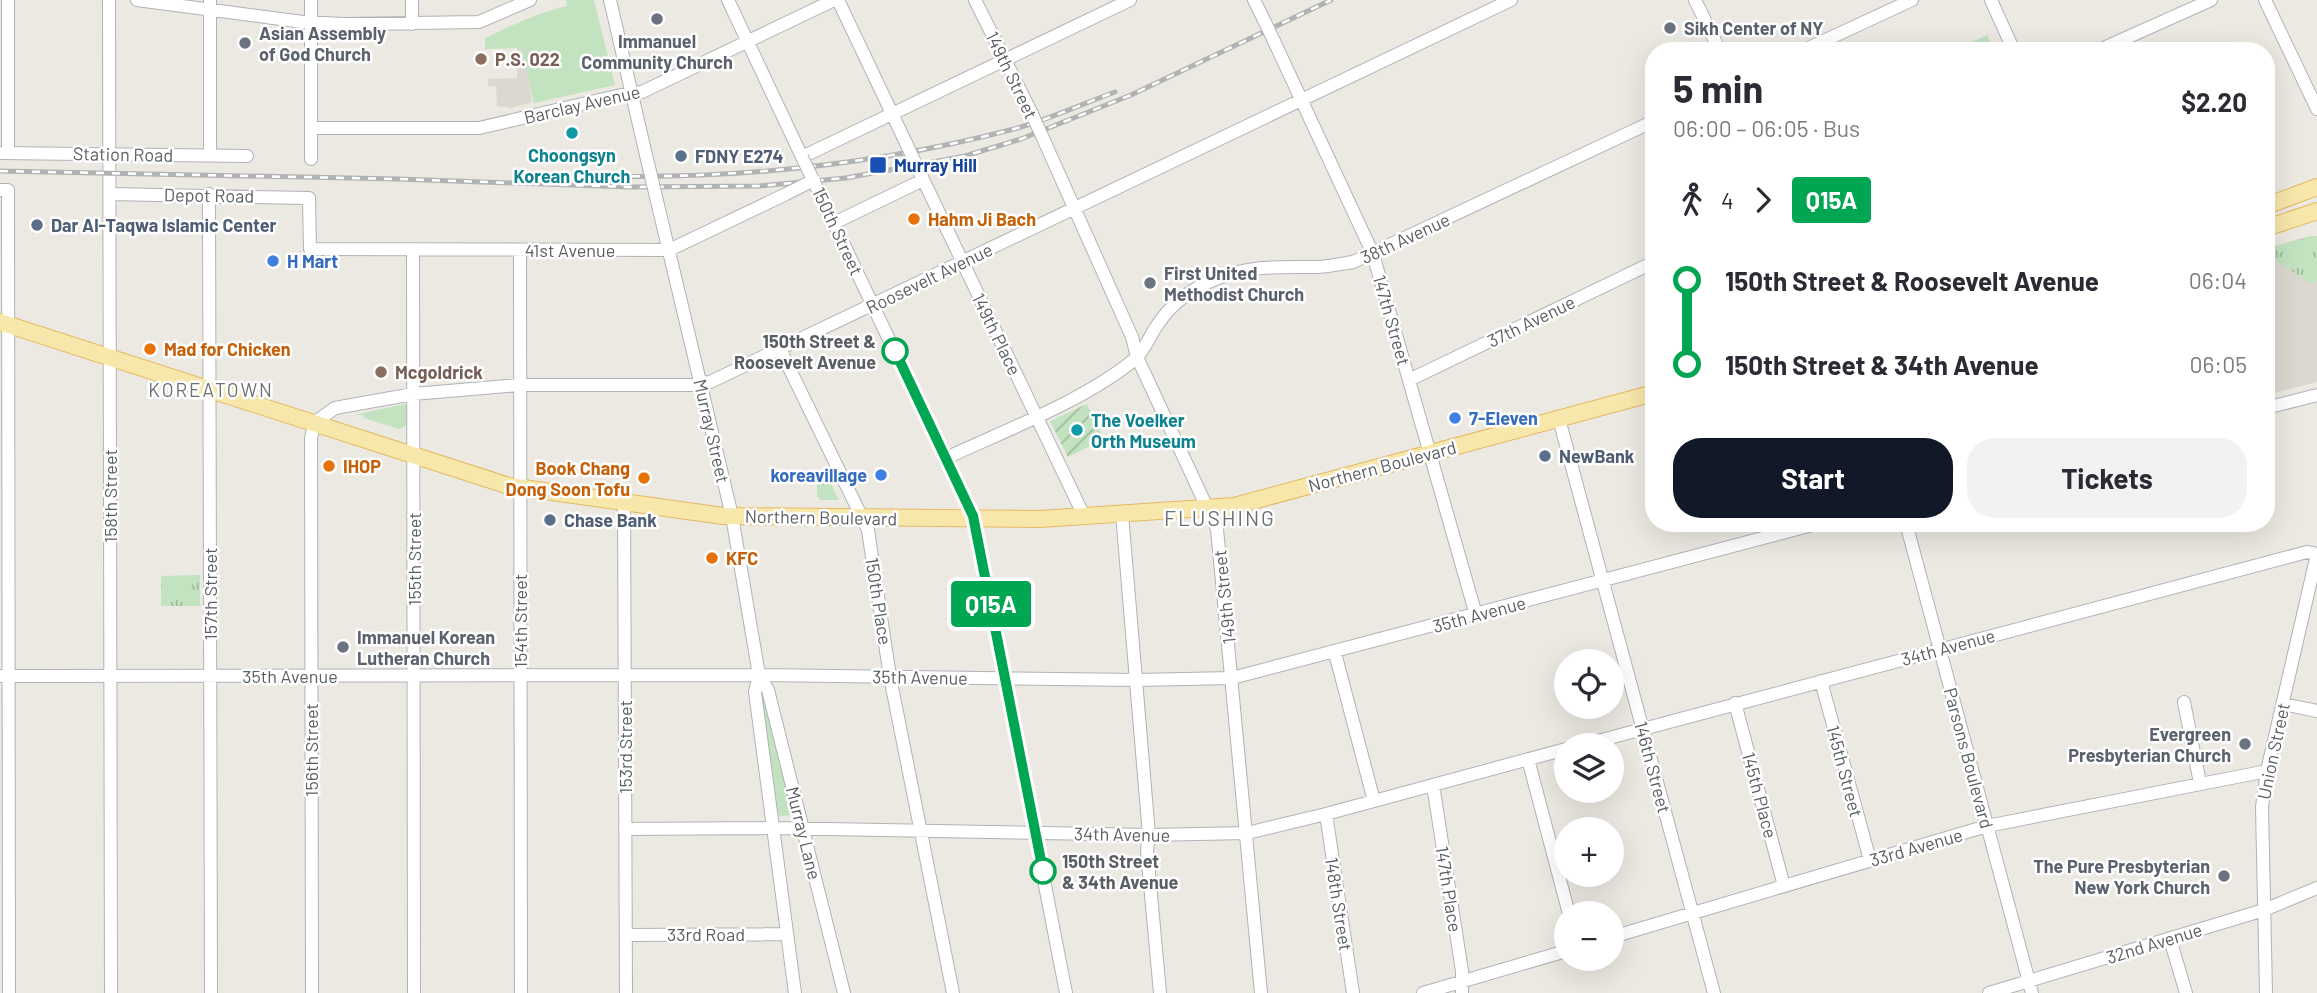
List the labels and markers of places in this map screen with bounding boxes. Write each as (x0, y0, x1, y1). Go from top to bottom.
marker: Immanuel Community Church (649, 11, 665, 27)
place label: Sikh Center of NY (1684, 17, 1823, 39)
marker: Sikh Center of NY (1662, 20, 1678, 36)
place label: Asian Assembly of God Church (259, 22, 386, 65)
place label: Immanuel Community Church (581, 30, 733, 73)
marker: Asian Assembly of God Church (237, 35, 253, 51)
place label: P.S. 022 (495, 48, 560, 70)
marker: P.S. 022 (473, 51, 489, 67)
marker: Choongsyn Korean Church (564, 125, 580, 141)
place label: Choongsyn Korean Church (514, 144, 630, 187)
place label: FDNY E274 (695, 145, 783, 167)
marker: FDNY E274 (673, 148, 689, 164)
place label: Murray Hill (894, 154, 977, 176)
marker: Murray Hill (868, 155, 888, 175)
place label: Hahm Ji Bach (928, 208, 1036, 230)
marker: Hahm Ji Bach (906, 211, 922, 227)
place label: Dar Al-Taqwa Islamic Center (51, 214, 277, 236)
marker: Dar Al-Taqwa Islamic Center (29, 217, 45, 233)
place label: H Mart (287, 250, 338, 272)
marker: H Mart (265, 253, 281, 269)
place label: First United Methodist Church (1164, 262, 1304, 305)
marker: First United Methodist Church (1142, 275, 1158, 291)
place label: 150th Street & Roosevelt Avenue (734, 330, 876, 373)
place label: Mad for Chicken (164, 338, 291, 360)
marker: 150th Street & Roosevelt Avenue (882, 338, 908, 364)
marker: Mad for Chicken (142, 341, 158, 357)
place label: Mcgoldrick (395, 361, 483, 383)
marker: Mcgoldrick (373, 364, 389, 380)
place label: 7-Eleven (1469, 407, 1538, 429)
place label: The Voelker Orth Museum (1091, 409, 1196, 452)
marker: 7-Eleven (1447, 410, 1463, 426)
marker: The Voelker Orth Museum (1069, 422, 1085, 438)
place label: NewBank (1559, 445, 1635, 467)
marker: NewBank (1537, 448, 1553, 464)
place label: IHOP (343, 455, 381, 477)
place label: Book Chang Dong Soon Tofu (506, 457, 630, 500)
marker: IHOP (321, 458, 337, 474)
place label: koreavillage (770, 464, 867, 486)
marker: koreavillage (873, 467, 889, 483)
marker: Book Chang Dong Soon Tofu (636, 470, 652, 486)
place label: Chase Bank (564, 509, 657, 531)
marker: Chase Bank (542, 512, 558, 528)
place label: KFC (726, 547, 758, 569)
marker: KFC (704, 550, 720, 566)
place label: Immanuel Korean Lutheran Church (357, 626, 495, 669)
marker: Immanuel Korean Lutheran Church (335, 639, 351, 655)
place label: Evergreen Presbyterian Church (2068, 723, 2231, 766)
marker: Evergreen Presbyterian Church (2237, 736, 2253, 752)
place label: 150th Street & 34th Avenue (1062, 850, 1179, 893)
place label: The Pure Presbyterian New York Church (2033, 855, 2210, 898)
marker: 150th Street & 34th Avenue (1030, 858, 1056, 884)
marker: The Pure Presbyterian New York Church (2216, 868, 2232, 884)

